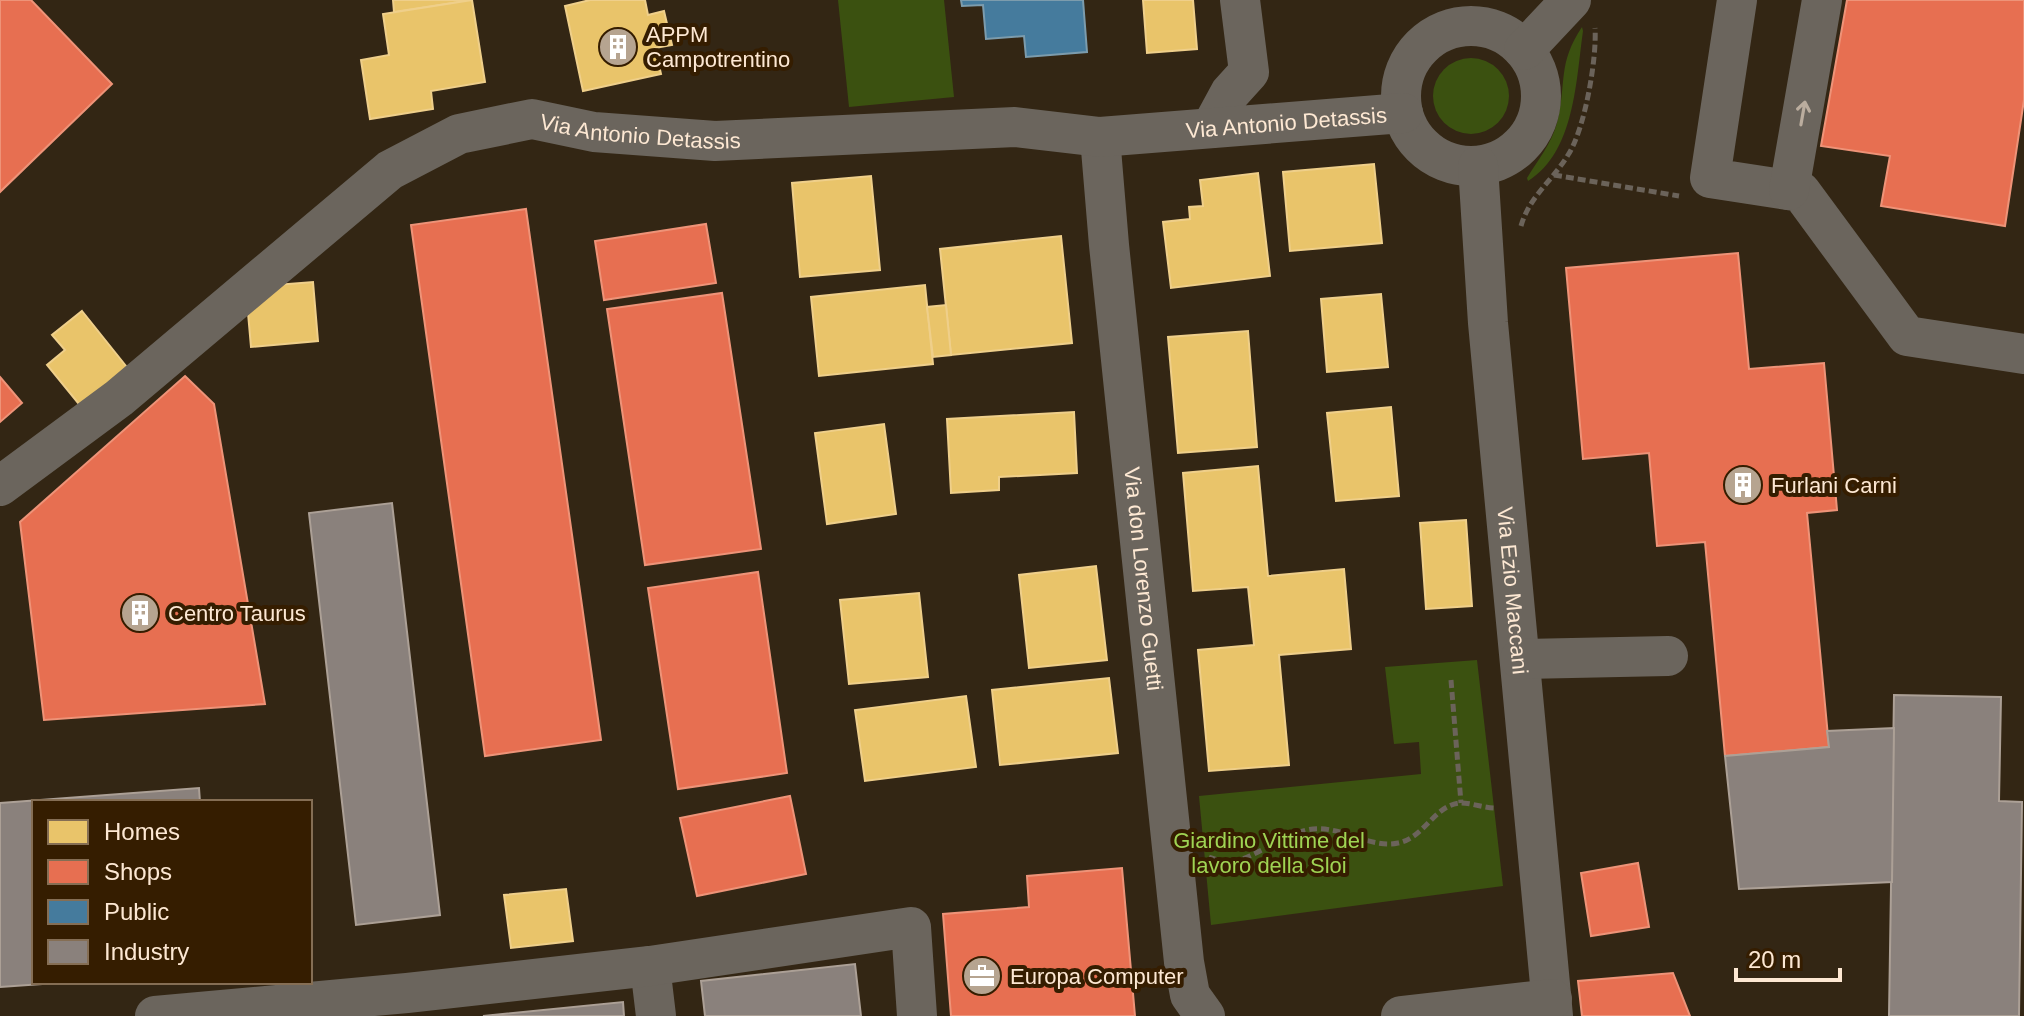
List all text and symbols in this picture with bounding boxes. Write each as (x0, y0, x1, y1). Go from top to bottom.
place label: APPM Campotrentino (646, 22, 790, 72)
building icon: APPM Campotrentino (597, 26, 639, 68)
one-way arrow (1796, 101, 1811, 127)
street label: Via Antonio Detassis (1185, 102, 1388, 143)
street label: Via Antonio Detassis (538, 109, 741, 154)
building icon: Furlani Carni (1722, 464, 1764, 506)
street label: Via don Lorenzo Guetti (1119, 466, 1168, 692)
place label: Furlani Carni (1771, 473, 1897, 498)
street label: Via Ezio Maccani (1492, 506, 1533, 676)
building icon: Centro Taurus (119, 592, 161, 634)
place label: Centro Taurus (168, 601, 306, 626)
legend (32, 800, 312, 984)
text: Homes (104, 818, 180, 845)
park label: Giardino Vittime del lavoro della Sloi (1173, 828, 1365, 878)
text: Shops (104, 858, 172, 885)
text: Public (104, 898, 169, 925)
scale bar (1736, 932, 1840, 982)
text: Industry (104, 938, 189, 965)
text: 20 m (1748, 946, 1801, 973)
office icon: Europa Computer (961, 955, 1003, 997)
place label: Europa Computer (1010, 964, 1184, 989)

